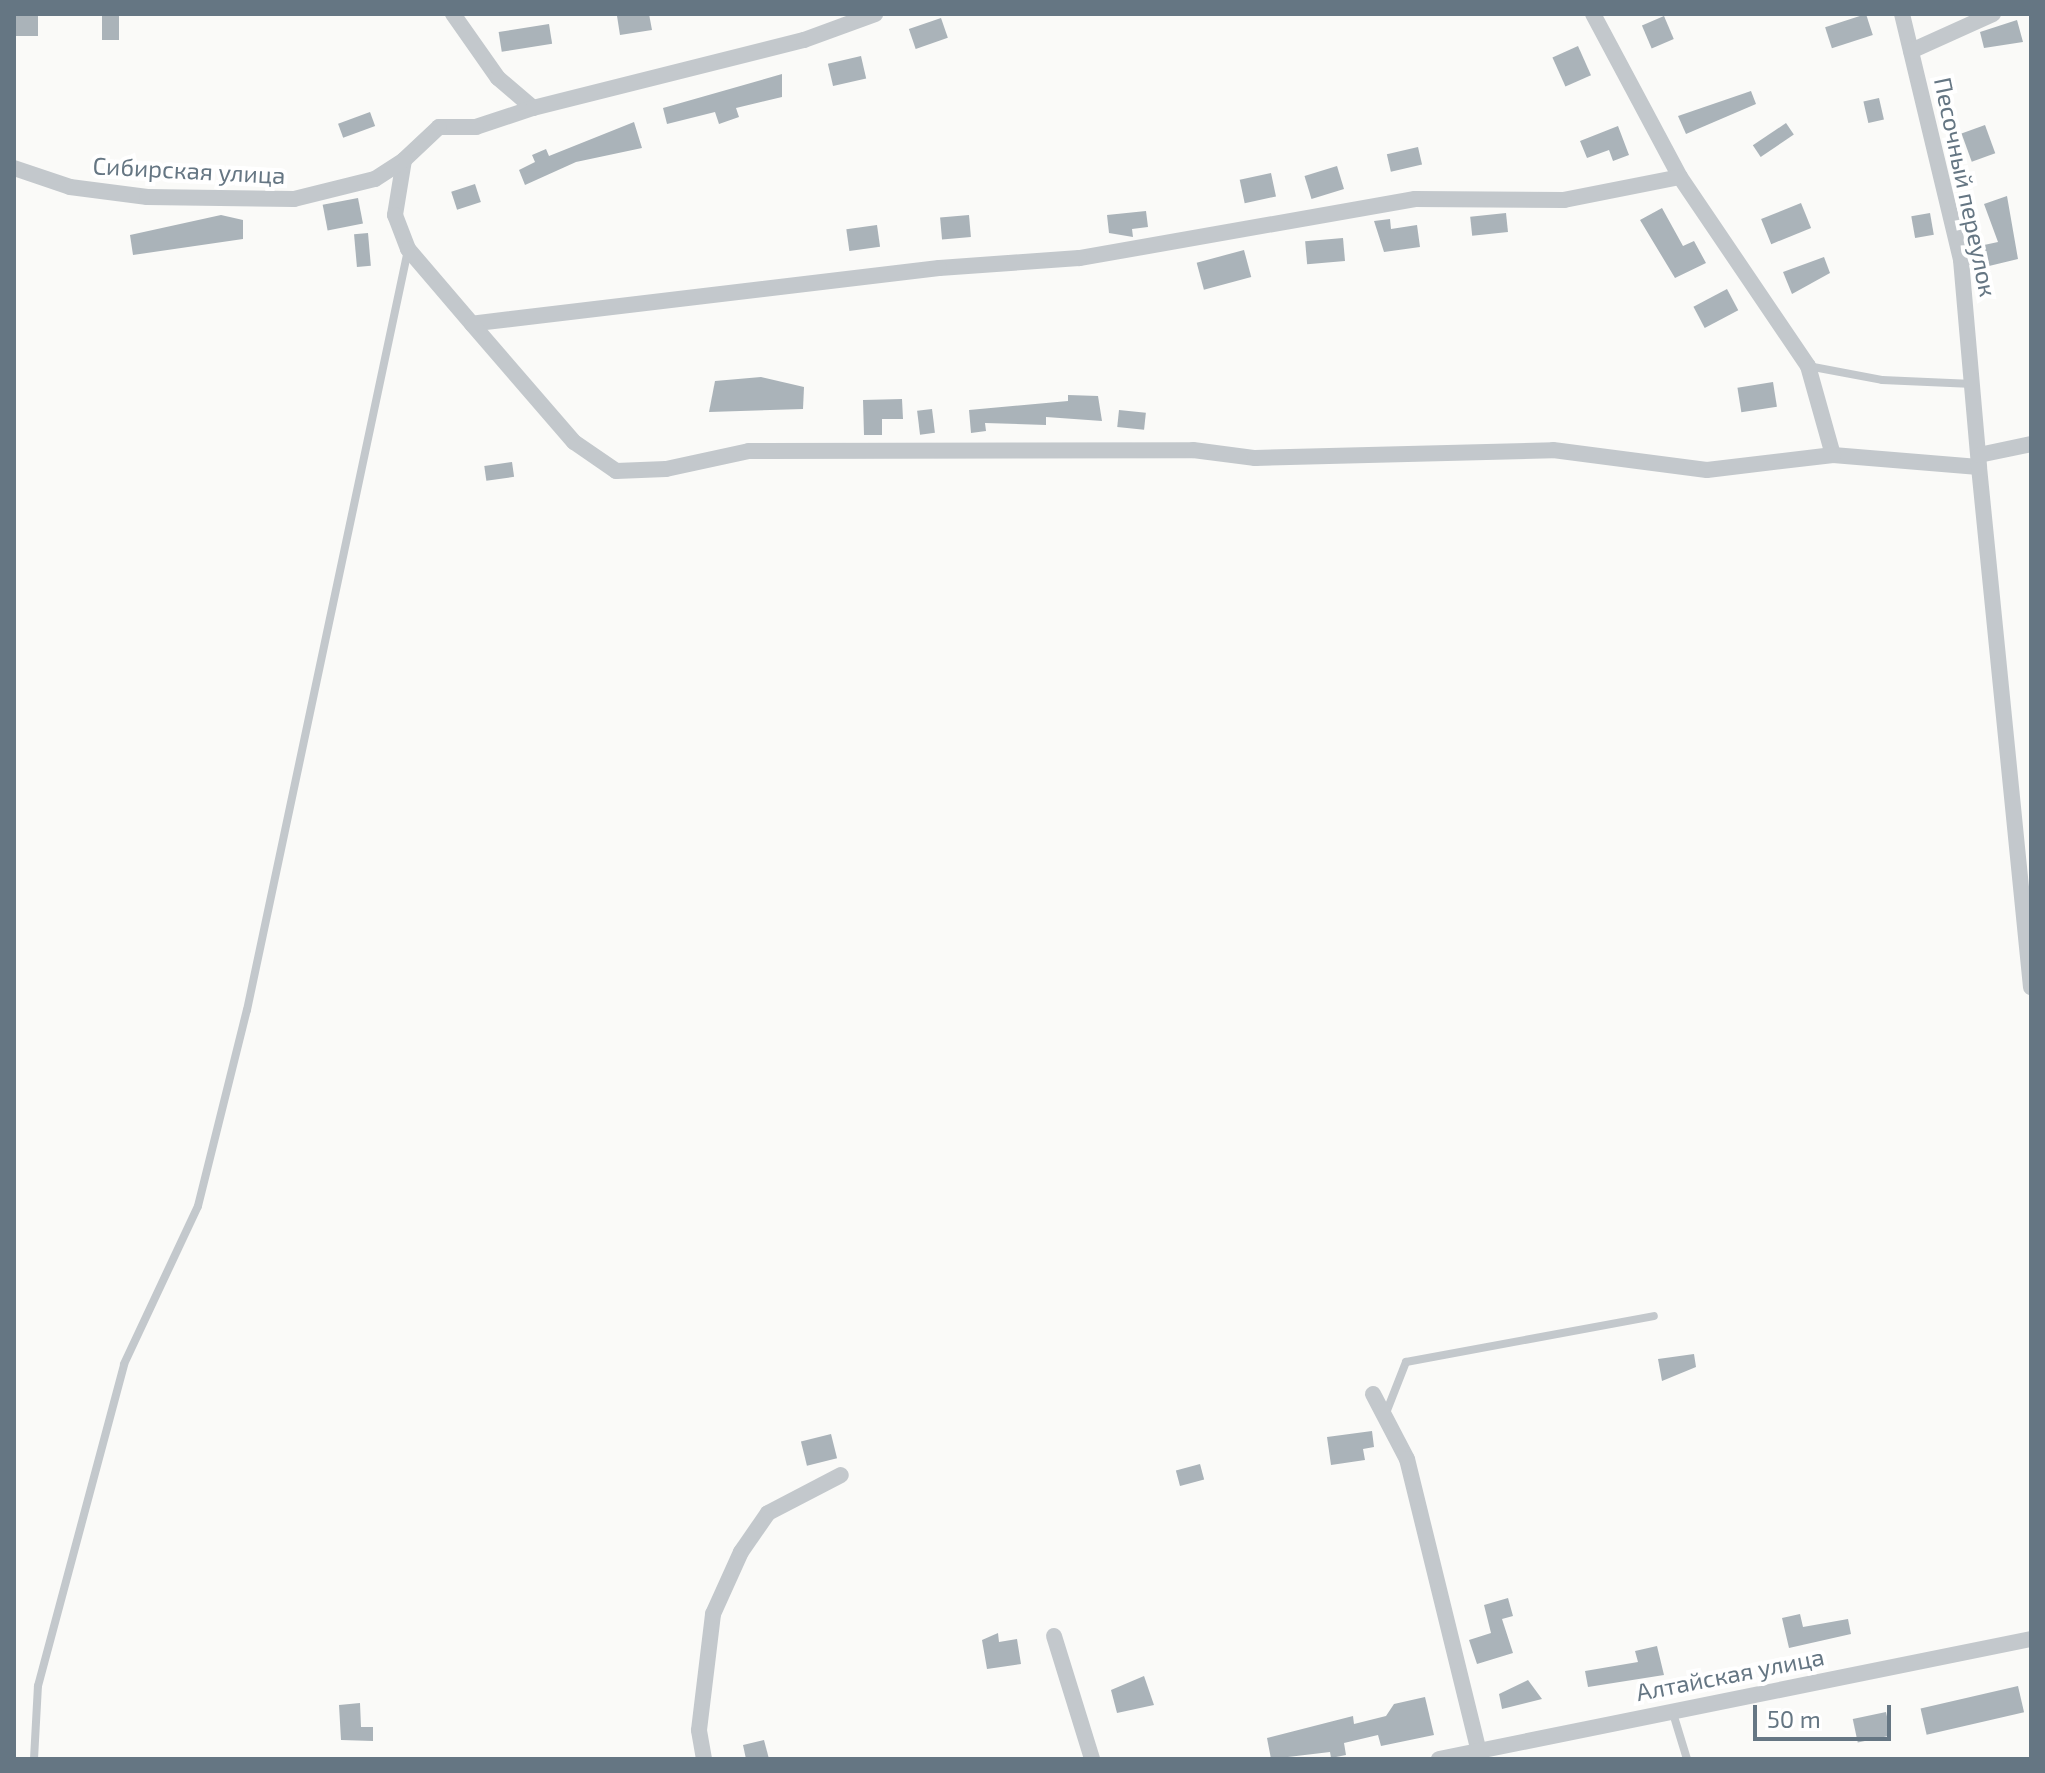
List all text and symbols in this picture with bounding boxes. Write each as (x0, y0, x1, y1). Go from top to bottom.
street label: Песочный переулок (1929, 75, 2003, 299)
street label: Сибирская улица (92, 151, 286, 189)
street label: Алтайская улица (1634, 1642, 1826, 1706)
scale bar (1757, 1689, 1895, 1739)
text: 50 m (1767, 1704, 1821, 1733)

